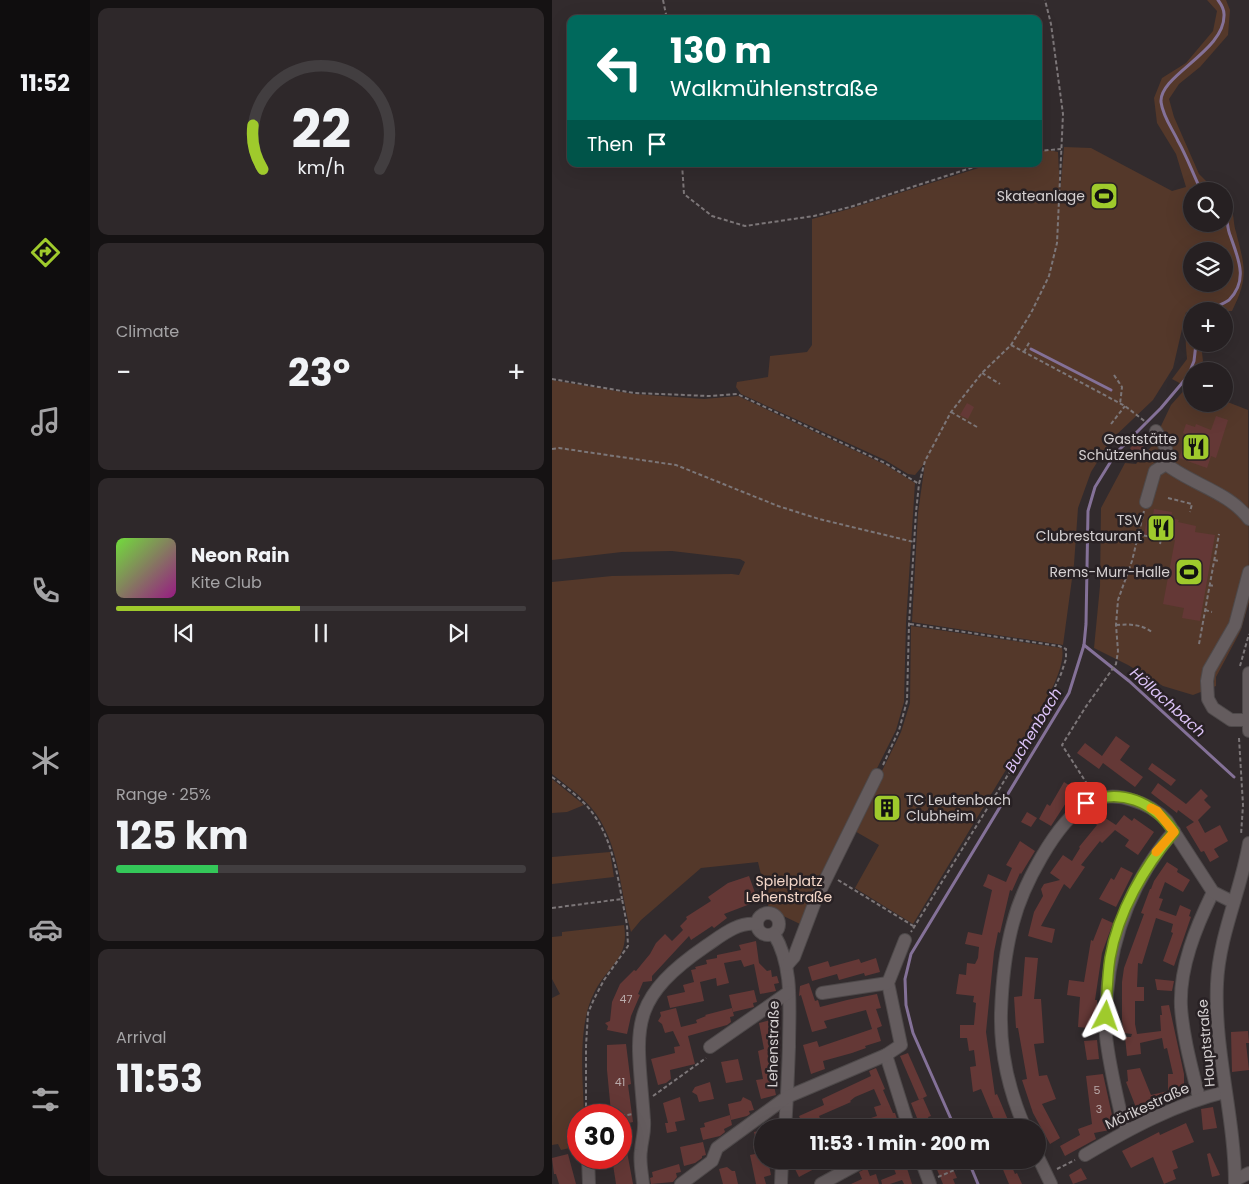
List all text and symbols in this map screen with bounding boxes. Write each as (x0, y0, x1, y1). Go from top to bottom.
text: 130 m (670, 26, 772, 75)
icon: left (587, 35, 652, 100)
text: 11:52 (20, 68, 70, 99)
text: Walkmühlenstraße (670, 73, 878, 104)
text: 22 (291, 93, 351, 166)
icon: arrive (643, 130, 671, 158)
text: Then (587, 131, 633, 158)
text: km/h (297, 155, 345, 180)
sports icon: Skateanlage (1089, 181, 1119, 211)
map controls (1183, 182, 1233, 412)
button: search (1183, 182, 1233, 232)
place label: Skateanlage (997, 186, 1085, 206)
icon: directions (28, 235, 63, 270)
button: layers (1183, 242, 1233, 292)
button: + (1183, 302, 1233, 352)
text: Climate (116, 320, 179, 343)
text: 23° (288, 346, 350, 399)
text: − (116, 353, 131, 392)
text: + (507, 353, 526, 392)
button: − (1183, 362, 1233, 412)
icon: music (28, 404, 63, 439)
place label: Gaststätte Schützenhaus (1079, 429, 1177, 465)
restaurant icon: Gaststätte Schützenhaus (1181, 432, 1211, 462)
place label: TSV Clubrestaurant (1036, 510, 1143, 546)
restaurant icon: TSV Clubrestaurant (1146, 513, 1176, 543)
text: Neon Rain (191, 542, 290, 569)
sports icon: Rems-Murr-Halle (1174, 557, 1204, 587)
place label: Rems-Murr-Halle (1049, 562, 1170, 582)
text: Kite Club (191, 571, 262, 594)
icon: phone (28, 573, 63, 608)
icon: previous (170, 619, 198, 647)
icon: pause (307, 619, 335, 647)
icon: next (444, 619, 472, 647)
water label: Höllachbach (1126, 662, 1210, 742)
water label: Buchenbach (999, 684, 1067, 776)
icon: climate (28, 743, 63, 778)
pin (1065, 782, 1107, 824)
text: Range · 25% (116, 783, 211, 806)
icon: arrive (1072, 789, 1100, 817)
place label: TC Leutenbach Clubheim (906, 790, 1011, 826)
building icon: TC Leutenbach Clubheim (872, 793, 902, 823)
text: 125 km (116, 809, 248, 862)
park label: Spielplatz Lehenstraße (746, 871, 833, 907)
icon: car (28, 912, 63, 947)
position arrow (1079, 989, 1131, 1041)
house number: 47 (620, 991, 632, 1007)
street label: Hauptstraße (1192, 998, 1220, 1088)
street label: Lehenstraße (762, 1000, 784, 1087)
text: Arrival (116, 1026, 166, 1049)
text: 11:53 (116, 1052, 203, 1105)
house number: 41 (615, 1074, 625, 1090)
street label: Mörikestraße (1102, 1078, 1193, 1134)
icon: filters (28, 1082, 63, 1117)
house number: 5 (1094, 1082, 1101, 1098)
house number: 3 (1096, 1101, 1102, 1117)
speed limit sign: 30 (567, 1104, 632, 1169)
text: 11:53 · 1 min · 200 m (810, 1130, 990, 1157)

